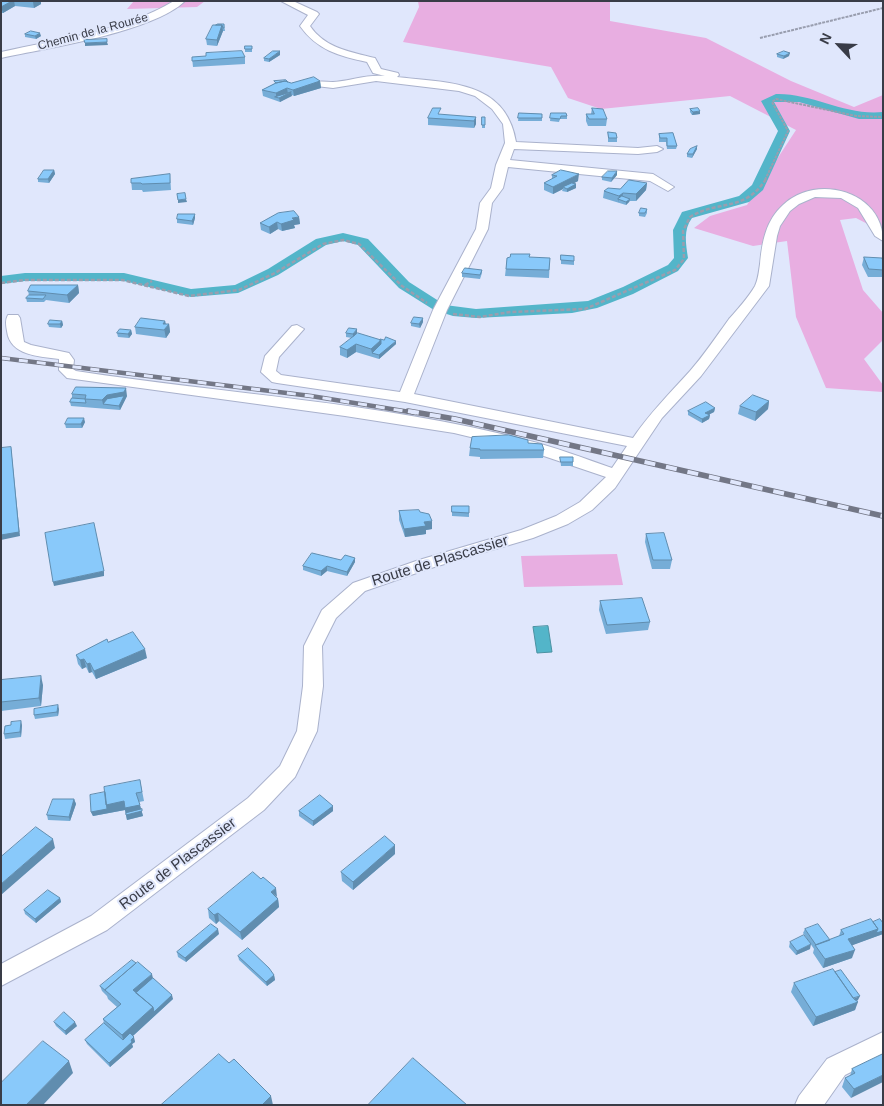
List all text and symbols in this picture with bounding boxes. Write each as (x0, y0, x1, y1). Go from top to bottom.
street label: Chemin de la Rourée (36, 10, 150, 54)
north arrow (814, 20, 864, 70)
text: N (816, 31, 835, 47)
street label: Route de Plascassier (370, 532, 510, 590)
street label: Route de Plascassier (116, 814, 240, 914)

